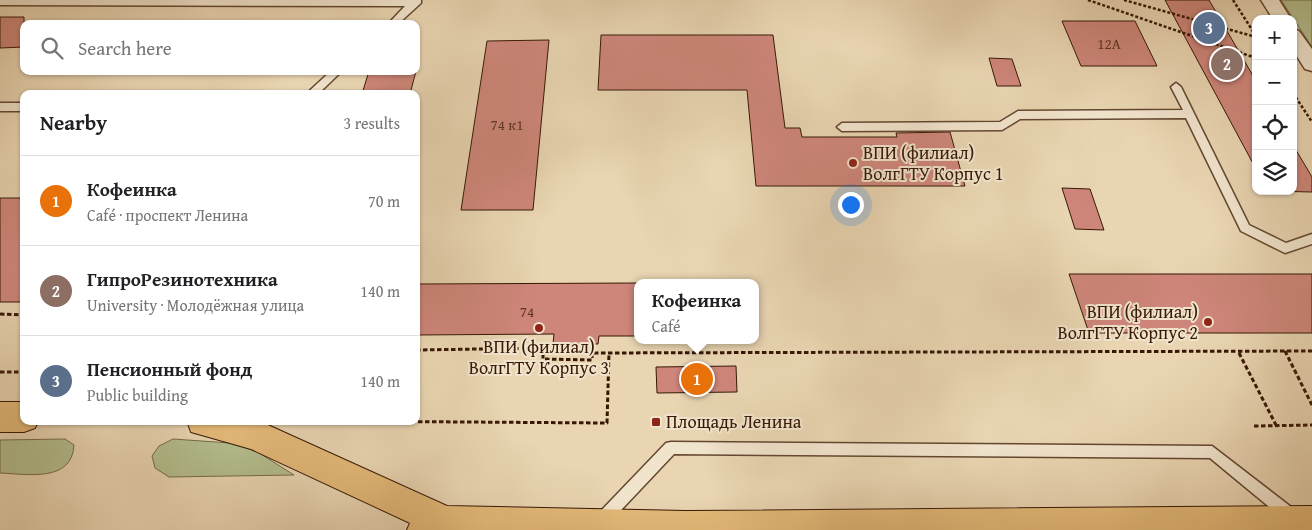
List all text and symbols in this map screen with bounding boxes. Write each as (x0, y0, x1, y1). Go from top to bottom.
pin: 3 (1193, 9, 1225, 47)
map controls (1252, 15, 1297, 195)
button: + (1252, 15, 1297, 60)
search box (20, 20, 420, 75)
house number: 12А (1097, 33, 1121, 54)
icon: search (38, 34, 66, 62)
text: Search here (78, 34, 172, 62)
pin: 2 (1211, 45, 1243, 83)
button: − (1252, 60, 1297, 105)
button: locate (1252, 105, 1297, 150)
text: Nearby (40, 107, 107, 138)
text: 3 results (343, 111, 400, 135)
house number: 74 к1 (491, 114, 523, 135)
place label: ВПИ (филиал) ВолгГТУ Корпус 1 (863, 139, 1004, 187)
button: layers (1252, 150, 1297, 195)
marker: ВПИ (филиал) ВолгГТУ Корпус 1 (847, 157, 859, 169)
text: Кофеинка (87, 175, 177, 203)
text: 1 (52, 189, 60, 213)
text: 70 m (368, 189, 400, 213)
your location (838, 192, 864, 218)
text: Café · проспект Ленина (87, 203, 248, 227)
text: ГипроРезинотехника (87, 265, 278, 293)
text: 2 (52, 279, 60, 303)
text: 140 m (360, 279, 400, 303)
popup (634, 279, 759, 344)
text: Кофеинка (652, 286, 741, 314)
text: University · Молодёжная улица (87, 293, 304, 317)
place label: ВПИ (филиал) ВолгГТУ Корпус 2 (1057, 298, 1198, 346)
house number: 74 (520, 301, 534, 322)
text: Café (652, 314, 681, 338)
marker: ВПИ (филиал) ВолгГТУ Корпус 2 (1202, 316, 1214, 328)
marker: ВПИ (филиал) ВолгГТУ Корпус 3 (533, 322, 545, 334)
place label: ВПИ (филиал) ВолгГТУ Корпус 3 (469, 333, 609, 381)
text: Пенсионный фонд (87, 355, 252, 383)
pin: 1 (681, 360, 713, 398)
text: 3 (52, 369, 60, 393)
text: 140 m (360, 369, 400, 393)
text: Public building (87, 383, 188, 407)
place label: Площадь Ленина (666, 408, 802, 435)
marker: Площадь Ленина (650, 416, 662, 428)

